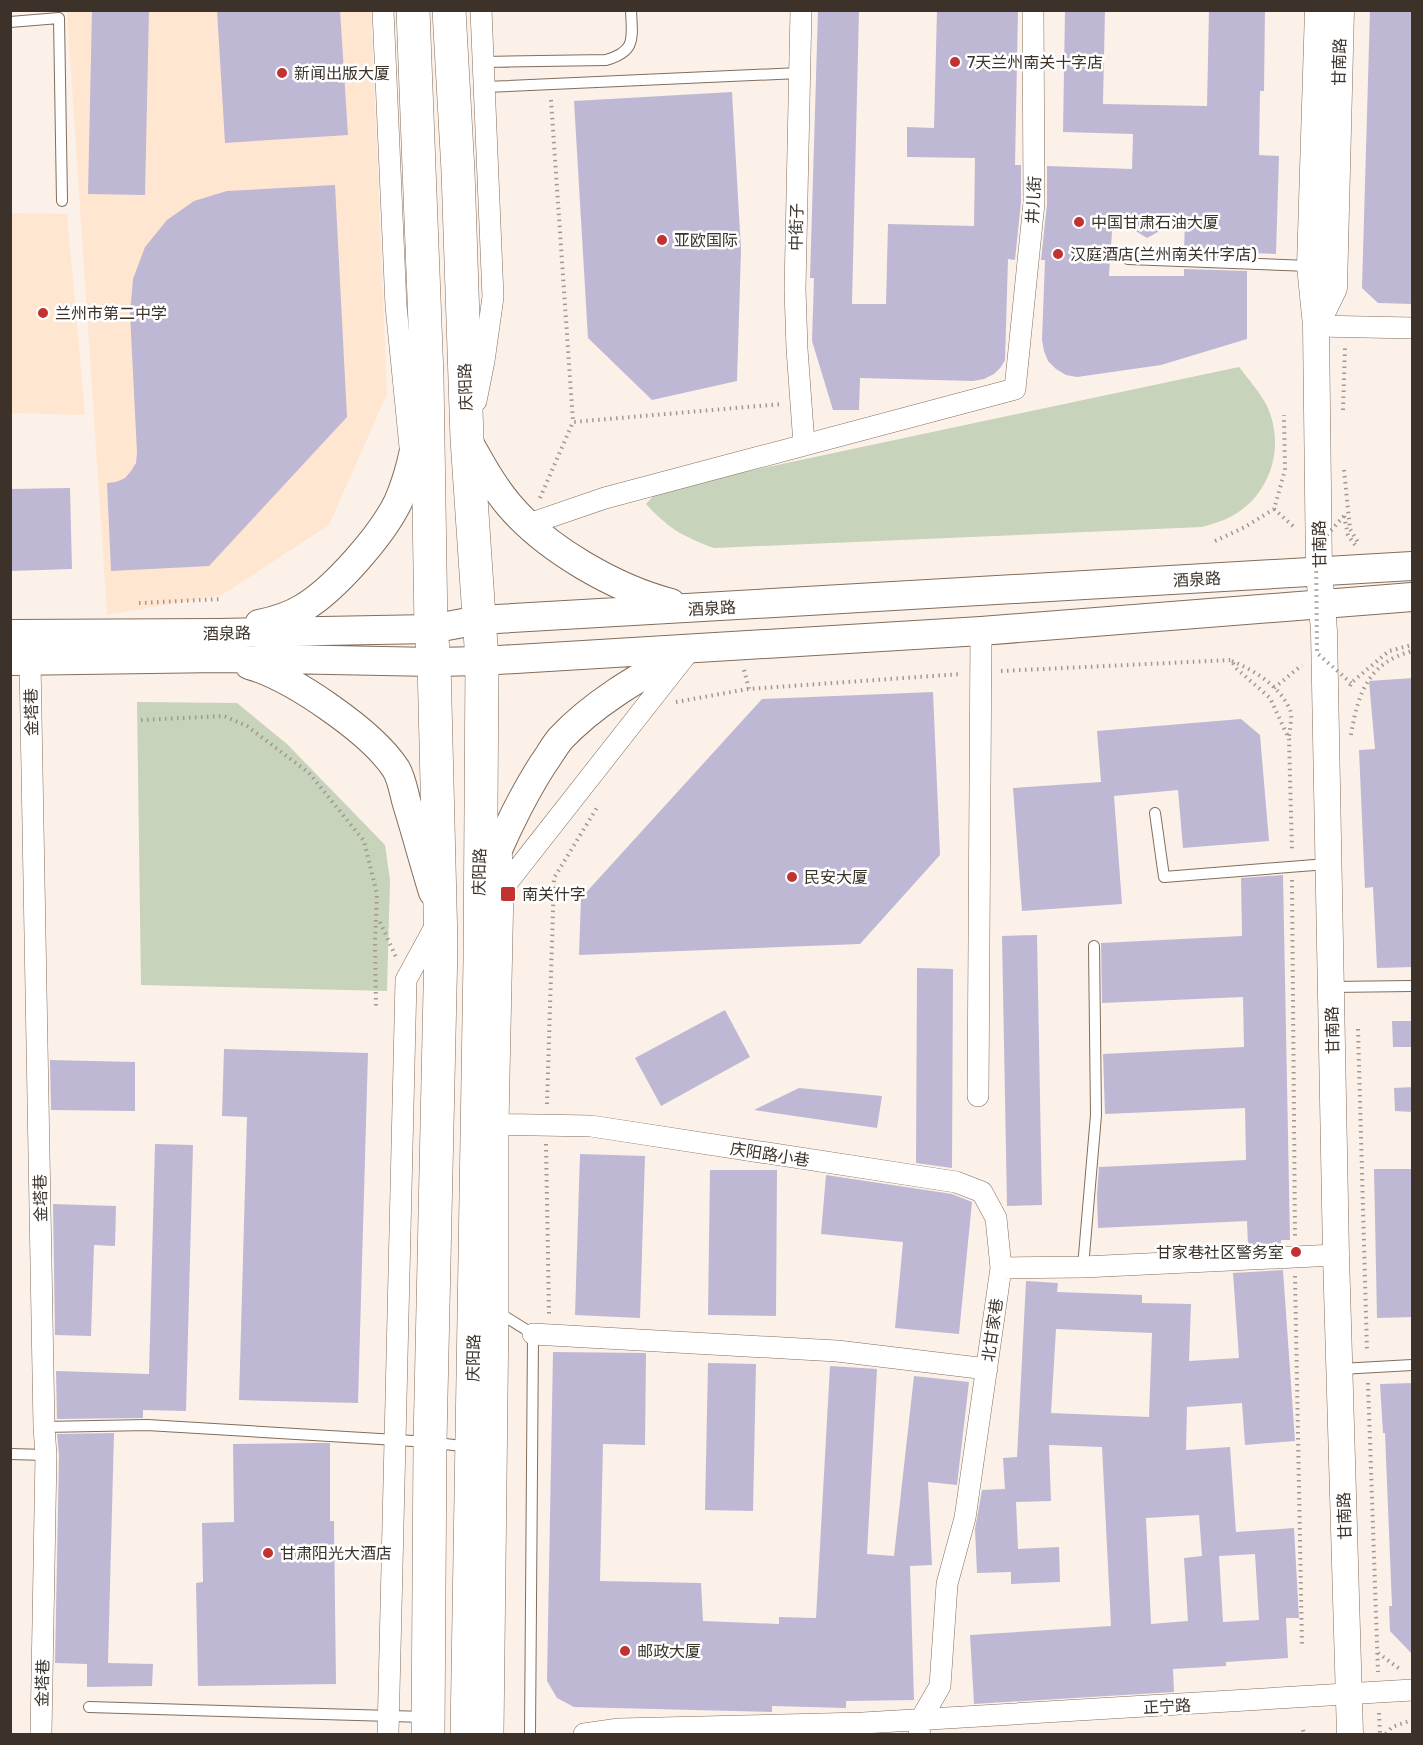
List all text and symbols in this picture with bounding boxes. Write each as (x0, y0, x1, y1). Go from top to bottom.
street label: 甘南路 (1330, 38, 1349, 86)
place label: 7天兰州南关十字店 (967, 53, 1103, 72)
marker: 7天兰州南关十字店 (948, 55, 962, 69)
place label: 新闻出版大厦 (294, 64, 390, 83)
marker: 新闻出版大厦 (275, 66, 289, 80)
street label: 井儿街 (1023, 176, 1044, 224)
street label: 中街子 (787, 203, 806, 251)
place label: 中国甘肃石油大厦 (1091, 213, 1219, 232)
marker: 中国甘肃石油大厦 (1072, 215, 1086, 229)
place label: 亚欧国际 (674, 231, 738, 250)
marker: 亚欧国际 (655, 233, 669, 247)
place label: 汉庭酒店(兰州南关什字店) (1070, 245, 1257, 264)
marker: 汉庭酒店(兰州南关什字店) (1051, 247, 1065, 261)
place label: 兰州市第二中学 (55, 304, 167, 323)
marker: 兰州市第二中学 (36, 306, 50, 320)
street label: 庆阳路 (455, 363, 476, 411)
street label: 甘南路 (1310, 520, 1329, 568)
street label: 酒泉路 (1173, 569, 1221, 590)
street label: 酒泉路 (688, 598, 736, 619)
street label: 酒泉路 (203, 624, 251, 643)
street label: 金塔巷 (22, 688, 41, 736)
street label: 庆阳路 (470, 848, 489, 896)
place label: 民安大厦 (804, 868, 868, 887)
marker: 民安大厦 (785, 870, 799, 884)
marker: 南关什字 (499, 885, 517, 903)
place label: 南关什字 (522, 885, 586, 904)
street label: 甘南路 (1323, 1006, 1342, 1054)
street label: 庆阳路小巷 (729, 1139, 811, 1170)
street label: 金塔巷 (31, 1174, 50, 1222)
place label: 甘家巷社区警务室 (1156, 1243, 1284, 1262)
marker: 甘家巷社区警务室 (1289, 1245, 1303, 1259)
street label: 北甘家巷 (979, 1297, 1006, 1363)
street label: 庆阳路 (464, 1334, 483, 1382)
street label: 甘南路 (1334, 1492, 1355, 1540)
place label: 甘肃阳光大酒店 (280, 1544, 392, 1563)
marker: 甘肃阳光大酒店 (261, 1546, 275, 1560)
place label: 邮政大厦 (637, 1642, 701, 1661)
marker: 邮政大厦 (618, 1644, 632, 1658)
street label: 金塔巷 (33, 1659, 52, 1707)
street label: 正宁路 (1143, 1696, 1191, 1717)

